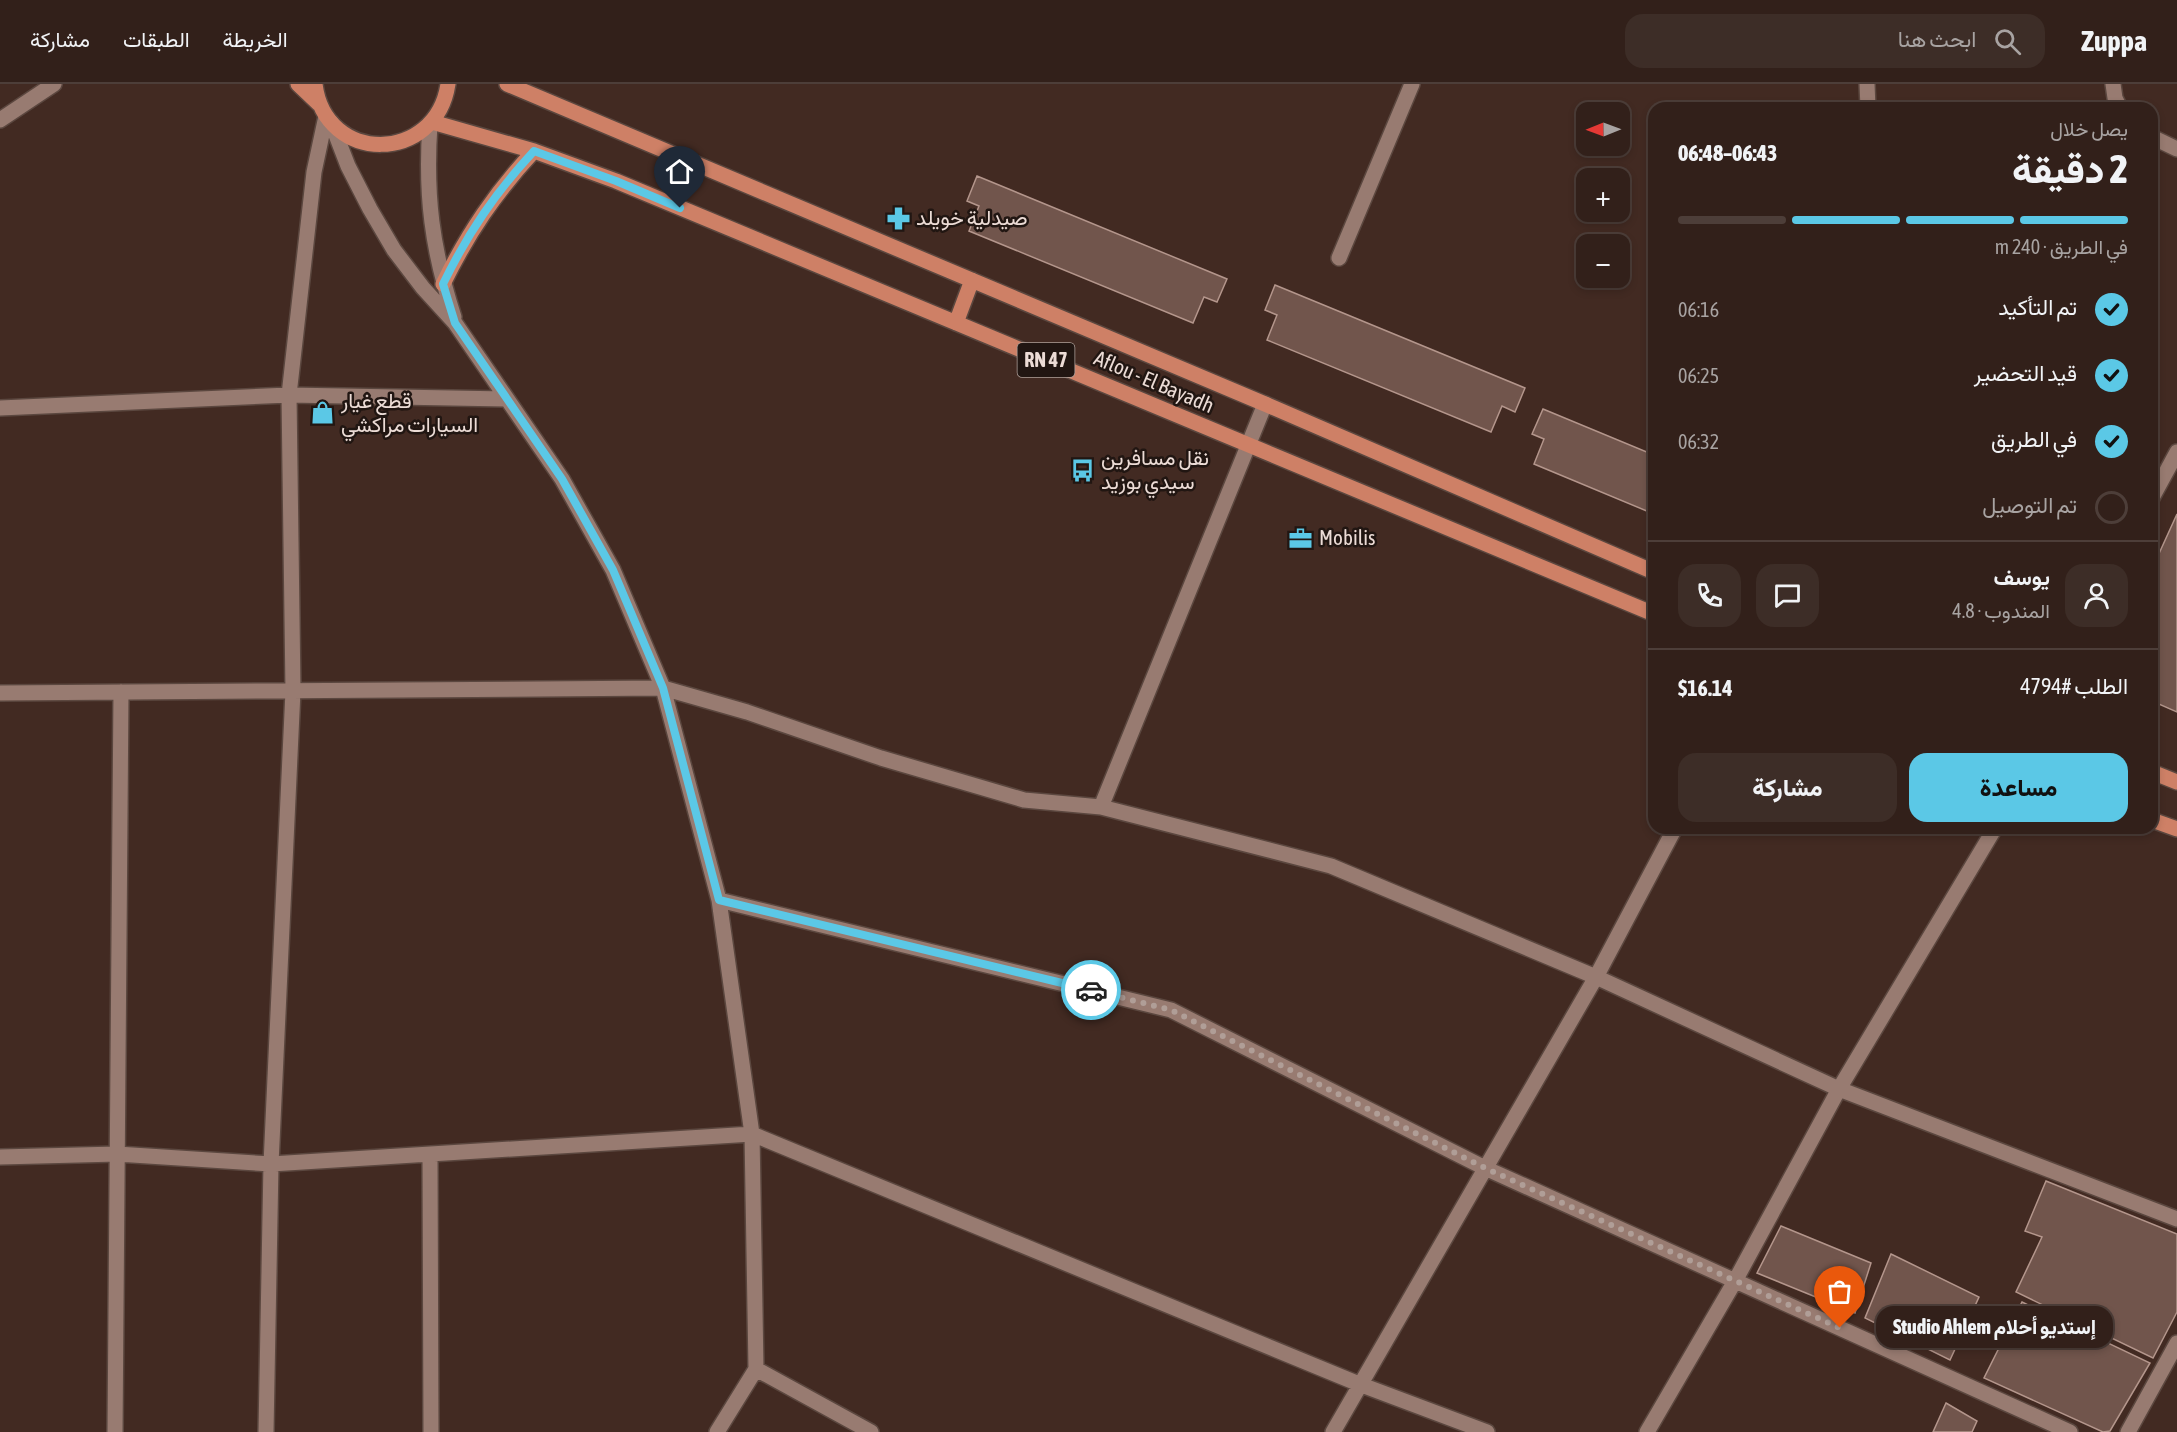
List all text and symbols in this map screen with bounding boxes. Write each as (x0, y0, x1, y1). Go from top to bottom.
search box (1625, 14, 2045, 68)
icon: search (1991, 25, 2024, 58)
text: Zuppa (2081, 25, 2147, 57)
text: ابحث هنا (1898, 26, 1976, 52)
text: مشاركة (30, 27, 90, 51)
text: الطبقات (123, 27, 190, 51)
text: الخريطة (223, 27, 288, 51)
north arrow (1576, 102, 1630, 156)
map controls (1576, 102, 1630, 288)
text: يصل خلال (2050, 117, 2128, 140)
text: 06:43–06:48 (1678, 140, 1777, 166)
pin (654, 146, 705, 208)
text: 2 دقيقة (2012, 147, 2128, 191)
icon: home (663, 155, 696, 188)
button: + (1576, 168, 1630, 222)
pharmacy icon: صيدلية خويلد (885, 205, 911, 231)
place label: صيدلية خويلد (916, 205, 1028, 231)
button: − (1576, 234, 1630, 288)
text: في الطريق · 240 m (1995, 235, 2128, 258)
icon: check (2095, 293, 2128, 326)
text: تم التأكيد (1998, 294, 2077, 320)
text: 06:16 (1678, 298, 1719, 321)
road number: RN 47 (1018, 343, 1074, 377)
street label: Aflou - El Bayadh (1091, 345, 1218, 417)
icon: check (2095, 359, 2128, 392)
text: قيد التحضير (1974, 360, 2077, 386)
text: 06:25 (1678, 364, 1719, 387)
place label: قطع غيار السيارات مراكشي (340, 388, 478, 442)
shop icon: قطع غيار السيارات مراكشي (310, 400, 336, 426)
icon: check (2095, 425, 2128, 458)
text: في الطريق (1991, 426, 2077, 452)
text: 06:32 (1678, 430, 1719, 453)
place label: نقل مسافرين سيدي بوزيد (1101, 445, 1209, 499)
bus stop icon: نقل مسافرين سيدي بوزيد (1070, 457, 1096, 483)
text: تم التوصيل (1982, 492, 2077, 518)
office icon: Mobilis (1288, 525, 1314, 551)
place label: Mobilis (1319, 525, 1376, 549)
button: phone (1678, 564, 1741, 627)
button: chat (1756, 564, 1819, 627)
text: يوسف (1994, 564, 2050, 590)
button: person (2065, 564, 2128, 627)
text: المندوب · 4.8 (1952, 599, 2050, 622)
text: الطلب #4794 (2020, 673, 2128, 699)
text: $16.14 (1678, 675, 1733, 701)
button: مشاركة (1678, 753, 1897, 822)
button: مساعدة (1909, 753, 2128, 822)
courier (1061, 960, 1121, 1020)
icon: car (1075, 974, 1108, 1007)
pin (1814, 1266, 1865, 1328)
icon: bag (1823, 1275, 1856, 1308)
callout: إستديو أحلام Studio Ahlem (1876, 1307, 2113, 1349)
text: إستديو أحلام Studio Ahlem (1893, 1315, 2096, 1338)

